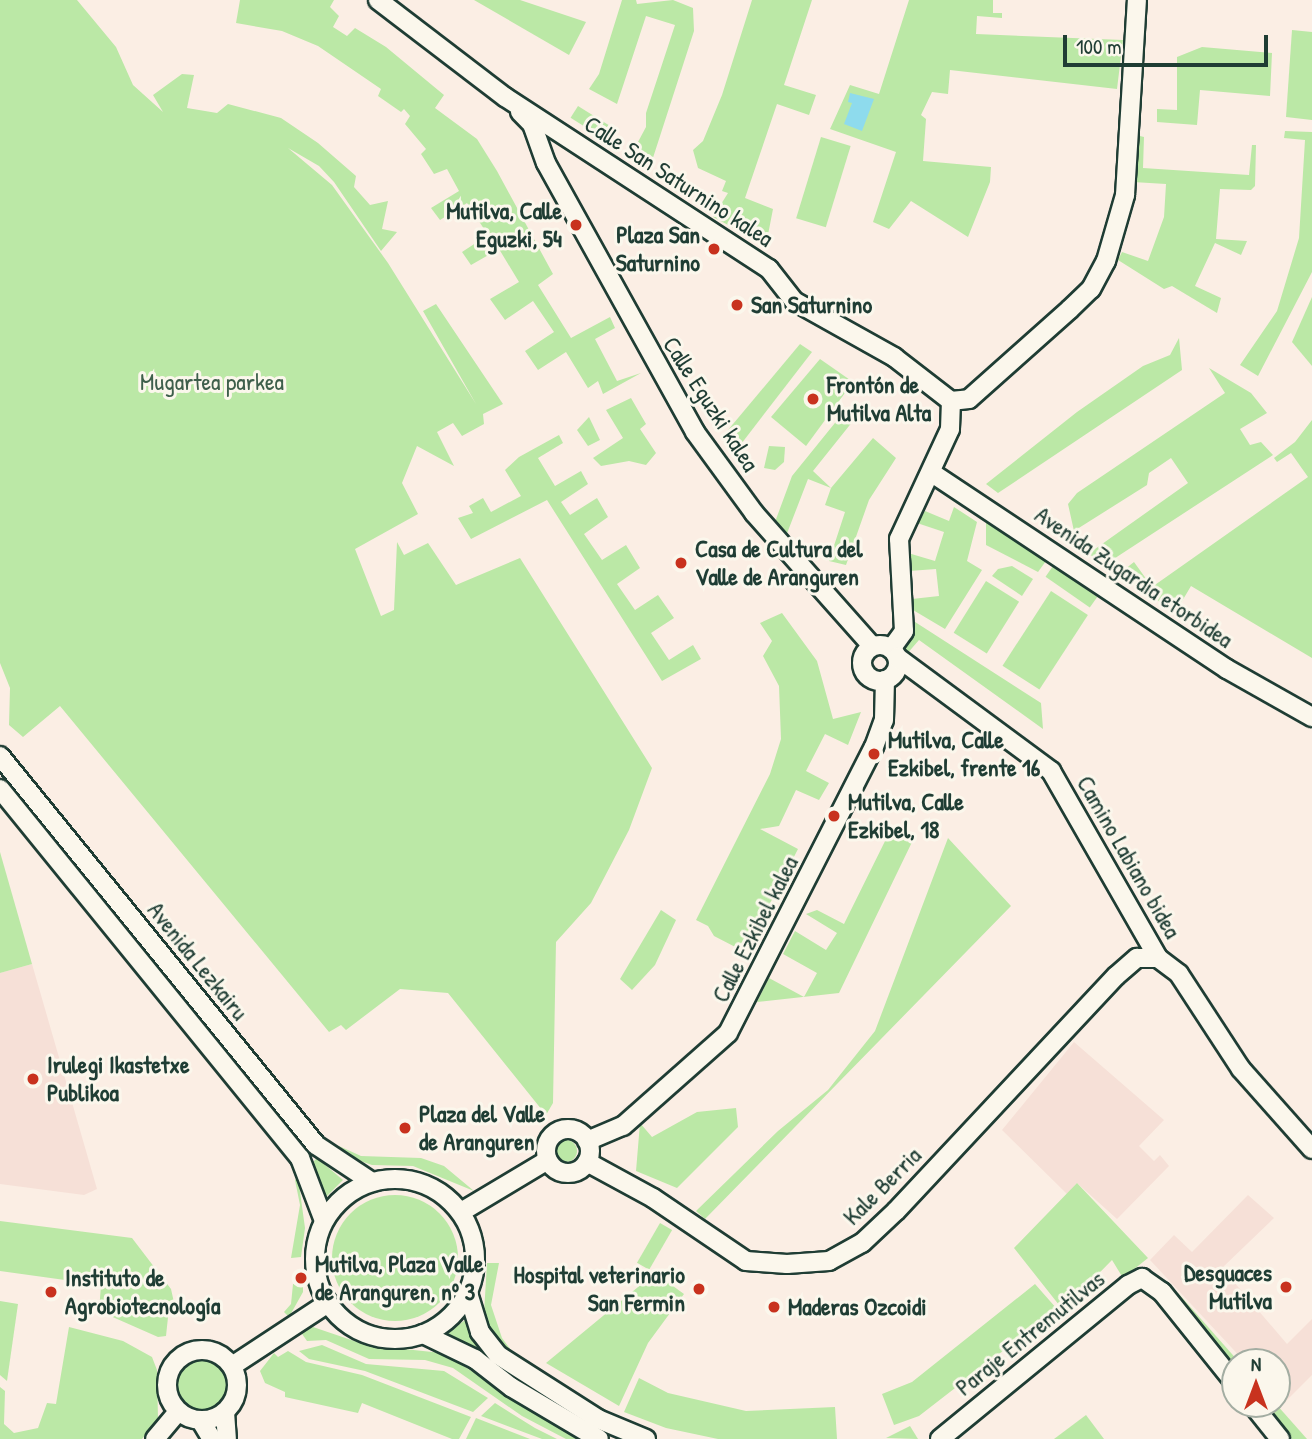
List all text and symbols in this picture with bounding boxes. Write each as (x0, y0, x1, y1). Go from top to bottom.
scale bar (1067, 21, 1272, 65)
text: 100 m (1076, 32, 1122, 61)
street label: Calle San Saturnino kalea (579, 109, 779, 253)
place label: Mutilva, Calle Eguzki, 54 (446, 197, 562, 253)
marker: Mutilva, Calle Eguzki, 54 (568, 217, 584, 233)
place label: Plaza San Saturnino (616, 221, 700, 277)
marker: Plaza San Saturnino (706, 241, 722, 257)
place label: San Saturnino (751, 291, 872, 319)
marker: San Saturnino (729, 297, 745, 313)
street label: Calle Eguzki kalea (657, 331, 765, 477)
park label: Mugartea parkea (140, 368, 284, 396)
place label: Frontón de Mutilva Alta (827, 371, 931, 427)
marker: Frontón de Mutilva Alta (805, 391, 821, 407)
street label: Avenida Zugardia etorbidea (1030, 500, 1238, 654)
place label: Casa de Cultura del Valle de Aranguren (695, 535, 863, 591)
marker: Casa de Cultura del Valle de Aranguren (673, 555, 689, 571)
place label: Mutilva, Calle Ezkibel, frente 16 (888, 726, 1040, 782)
marker: Mutilva, Calle Ezkibel, frente 16 (866, 746, 882, 762)
street label: Camino Labiano bidea (1071, 771, 1187, 943)
place label: Mutilva, Calle Ezkibel, 18 (848, 788, 964, 844)
marker: Mutilva, Calle Ezkibel, 18 (826, 808, 842, 824)
street label: Calle Ezkibel kalea (706, 851, 804, 1007)
street label: Avenida Lezkairu (142, 896, 254, 1026)
place label: Irulegi Ikastetxe Publikoa (47, 1051, 190, 1107)
marker: Irulegi Ikastetxe Publikoa (25, 1071, 41, 1087)
place label: Plaza del Valle de Aranguren (419, 1100, 545, 1156)
marker: Plaza del Valle de Aranguren (397, 1120, 413, 1136)
street label: Kale Berria (837, 1141, 927, 1231)
place label: Mutilva, Plaza Valle de Aranguren, nº 3 (315, 1250, 484, 1306)
place label: Desguaces Mutilva (1184, 1259, 1272, 1315)
place label: Hospital veterinario San Fermin (514, 1261, 685, 1317)
place label: Instituto de Agrobiotecnología (65, 1264, 220, 1320)
street label: Paraje Entremutilvas (950, 1264, 1110, 1402)
marker: Mutilva, Plaza Valle de Aranguren, nº 3 (293, 1270, 309, 1286)
marker: Desguaces Mutilva (1278, 1279, 1294, 1295)
marker: Hospital veterinario San Fermin (691, 1281, 707, 1297)
marker: Instituto de Agrobiotecnología (43, 1284, 59, 1300)
place label: Maderas Ozcoidi (788, 1293, 927, 1321)
marker: Maderas Ozcoidi (766, 1299, 782, 1315)
north arrow (1221, 1348, 1291, 1418)
text: N (1251, 1351, 1261, 1377)

